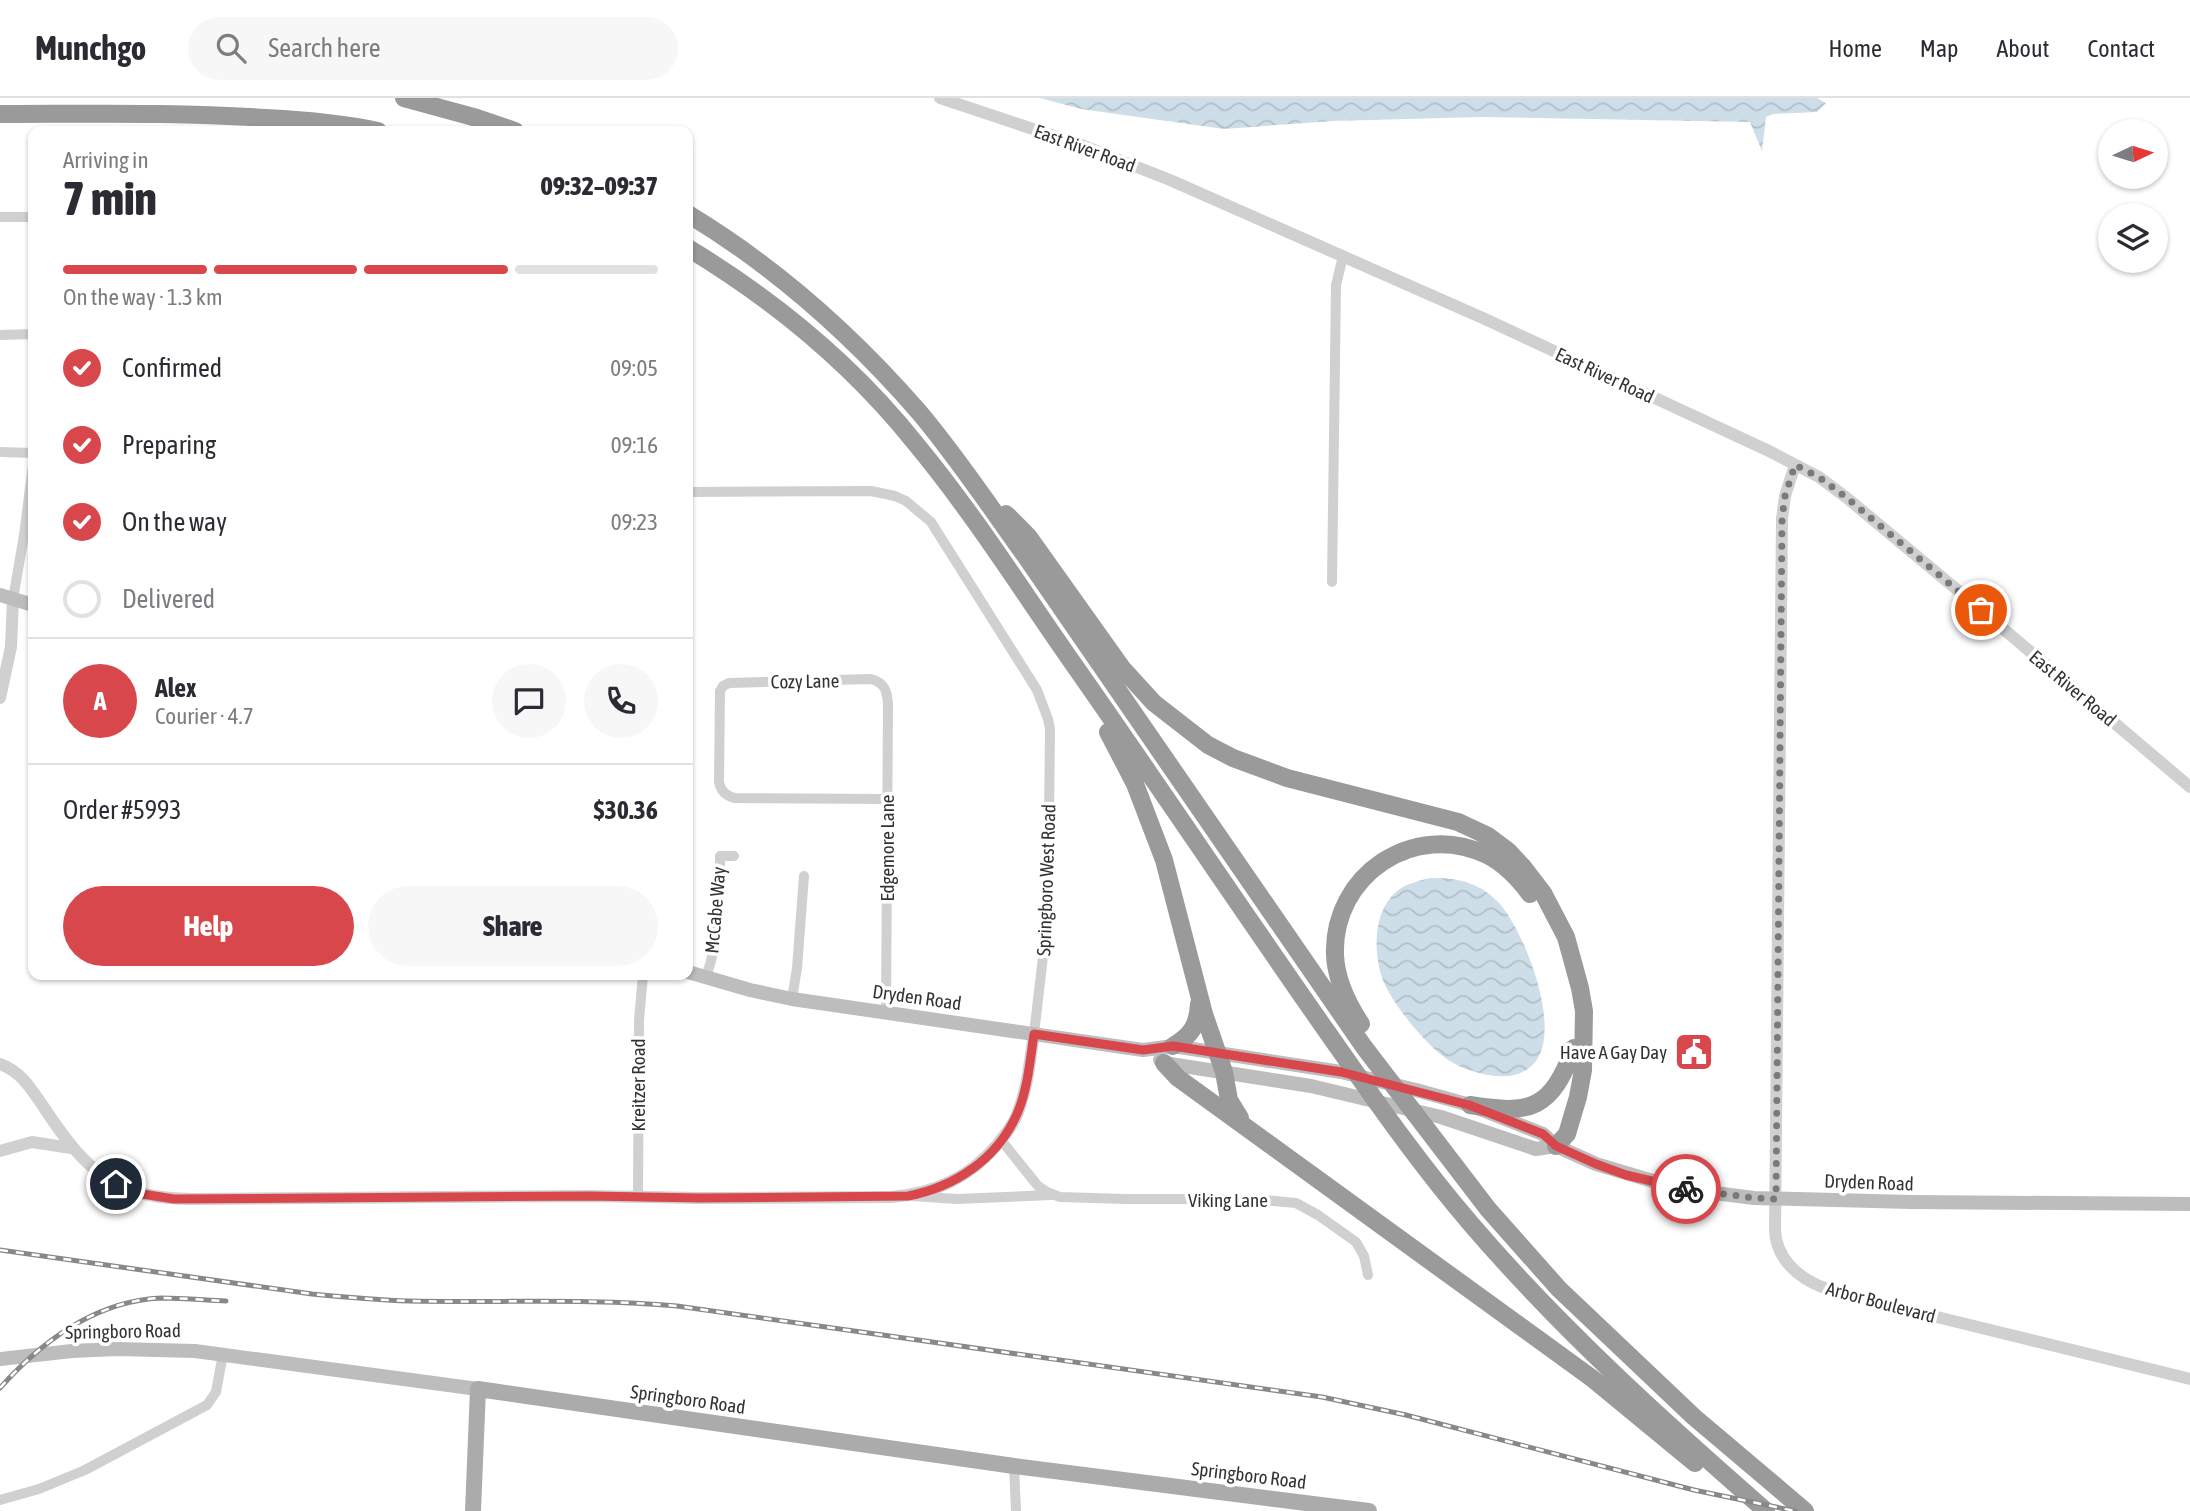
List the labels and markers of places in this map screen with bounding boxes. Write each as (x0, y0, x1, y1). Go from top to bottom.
pin (1951, 580, 2011, 640)
public building icon: Have A Gay Day (1673, 1031, 1715, 1073)
place label: Have A Gay Day (1560, 1041, 1667, 1063)
pin (86, 1154, 146, 1214)

